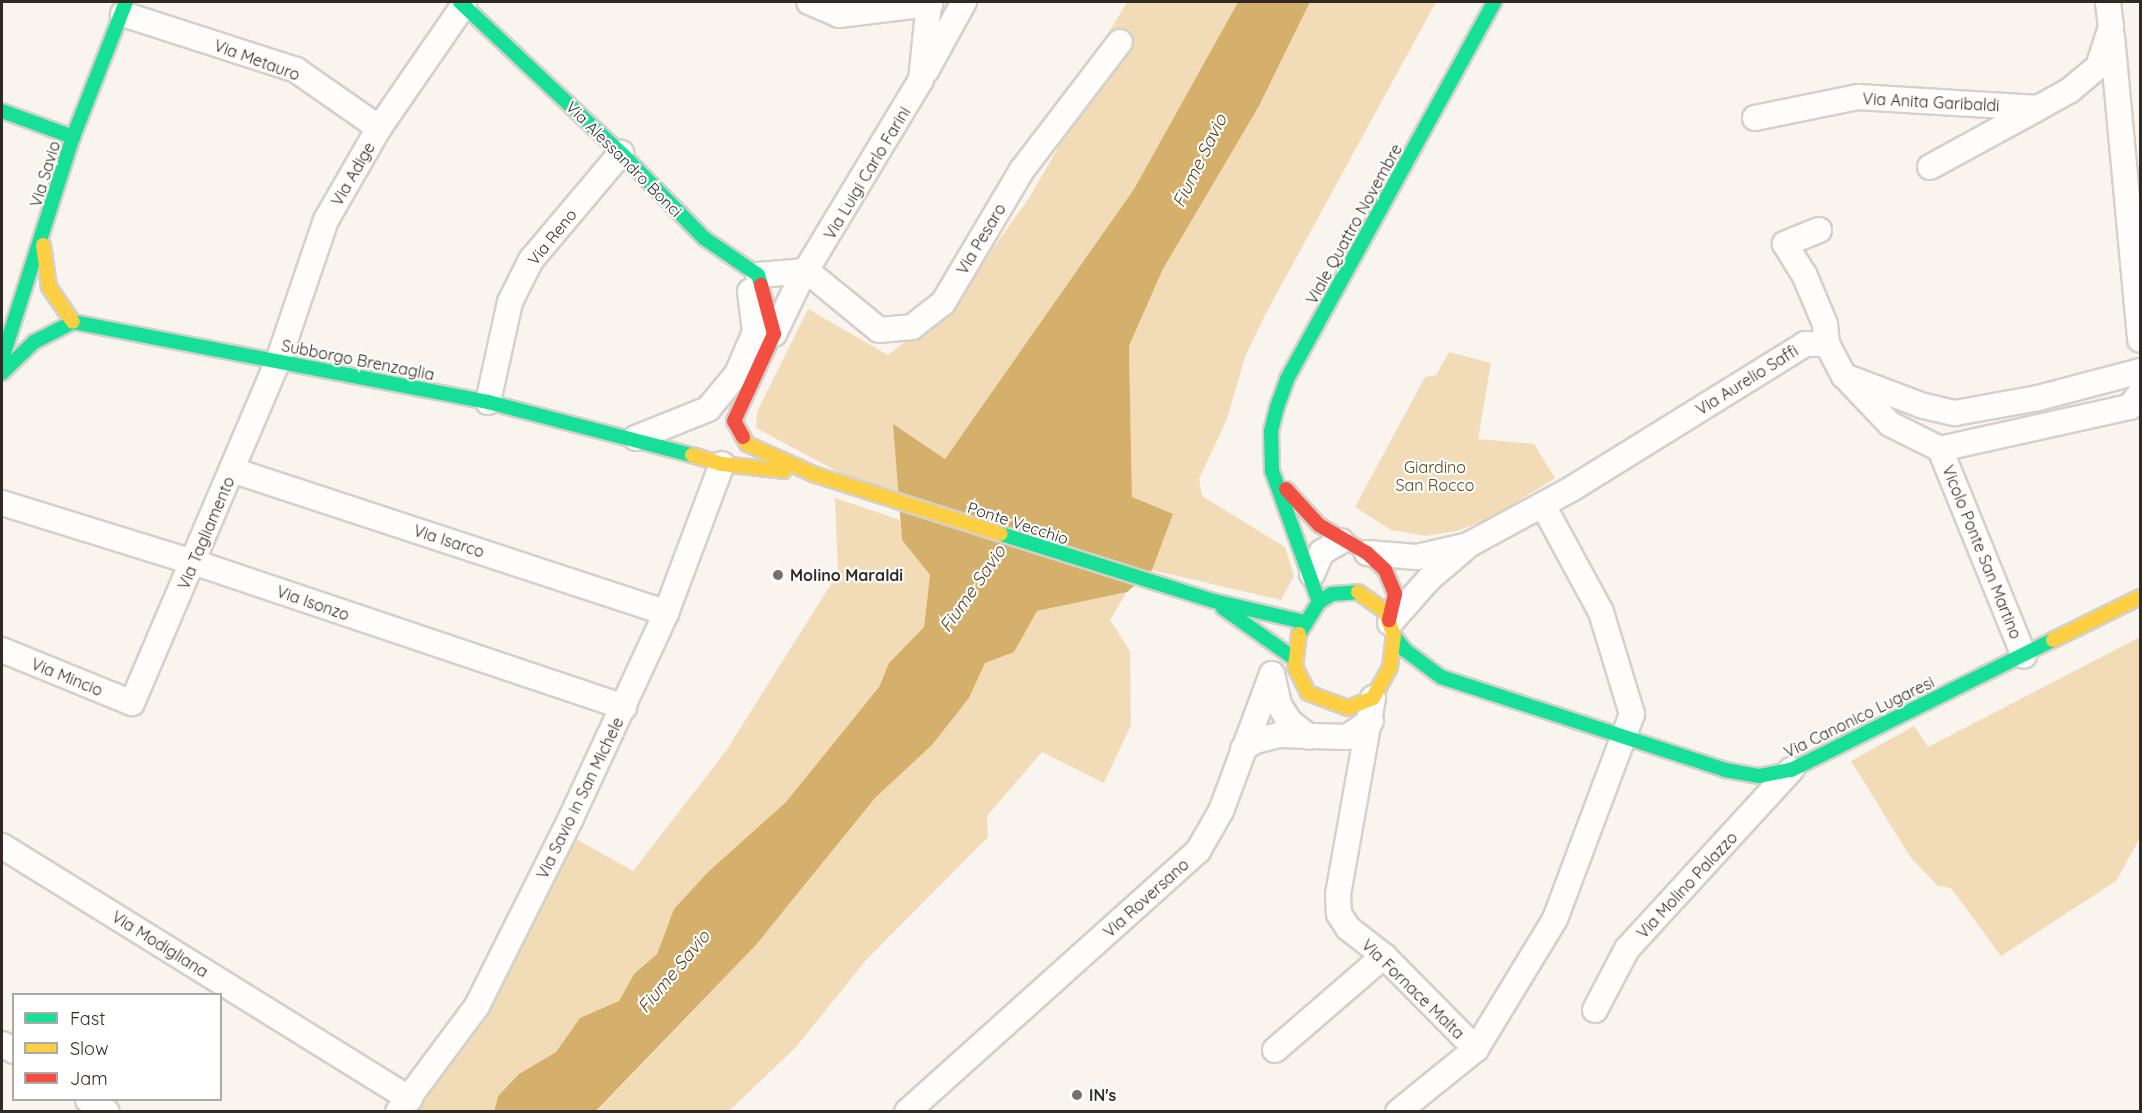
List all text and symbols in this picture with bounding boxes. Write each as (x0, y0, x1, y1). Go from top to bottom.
street label: Via Metauro (211, 36, 303, 84)
street label: Via Anita Garibaldi (1862, 89, 2000, 115)
street label: Via Alessandro Bonci (562, 97, 686, 221)
street label: Via Luigi Carlo Farini (820, 103, 914, 243)
water label: Fiume Savio (1168, 111, 1232, 211)
street label: Via Savio (26, 139, 64, 209)
street label: Via Adige (327, 139, 379, 209)
street label: Viale Quattro Novembre (1302, 140, 1406, 308)
street label: Via Pesaro (952, 200, 1010, 278)
street label: Via Reno (524, 205, 580, 269)
street label: Subborgo Brenzaglia (280, 336, 436, 384)
street label: Via Aurelio Saffi (1692, 341, 1802, 419)
park label: Giardino San Rocco (1396, 457, 1474, 495)
street label: Vicolo Ponte San Martino (1938, 462, 2026, 642)
street label: Via Tagliamento (174, 474, 238, 592)
street label: Ponte Vecchio (965, 498, 1071, 548)
street label: Via Isarco (411, 521, 487, 561)
water label: Fiume Savio (935, 542, 1011, 636)
place label: Molino Maraldi (790, 565, 903, 585)
marker: Molino Maraldi (771, 568, 785, 582)
street label: Via Isonzo (274, 582, 352, 624)
street label: Via Mincio (28, 654, 106, 700)
street label: Via Canonico Lugaresi (1781, 672, 1937, 762)
street label: Via Savio in San Michele (532, 714, 628, 882)
street label: Via Molino Palazzo (1633, 828, 1741, 942)
street label: Via Roversano (1099, 855, 1193, 941)
street label: Via Modigliana (108, 907, 212, 981)
water label: Fiume Savio (633, 926, 715, 1018)
street label: Via Fornace Malta (1358, 935, 1468, 1043)
legend (12, 993, 222, 1101)
text: Fast (70, 1007, 105, 1030)
text: Slow (70, 1037, 108, 1060)
text: Jam (70, 1067, 108, 1090)
place label: IN's (1089, 1085, 1116, 1105)
marker: IN's (1070, 1088, 1084, 1102)

